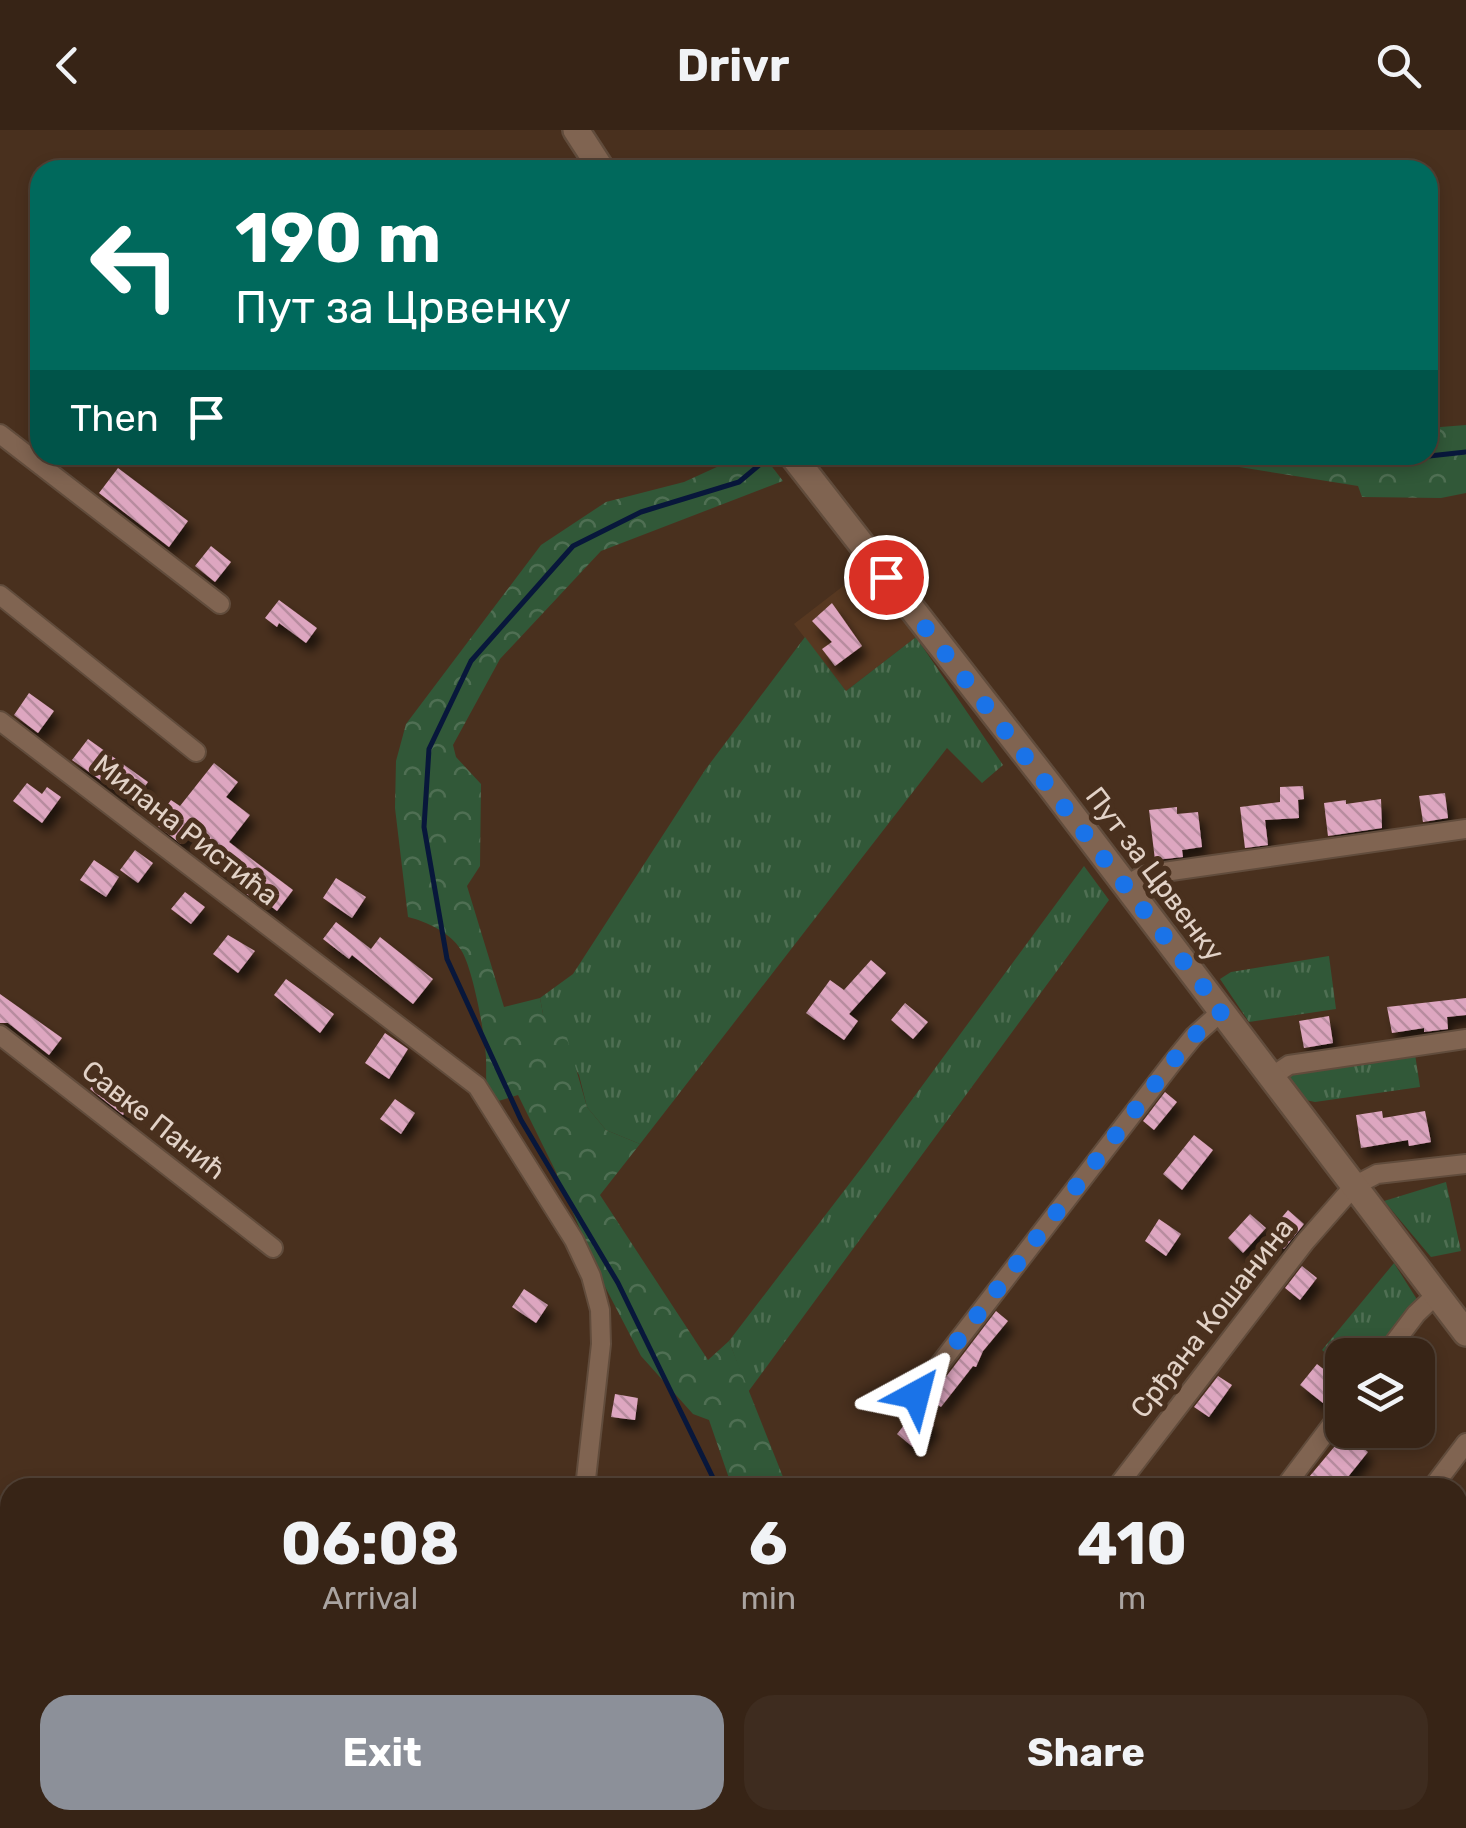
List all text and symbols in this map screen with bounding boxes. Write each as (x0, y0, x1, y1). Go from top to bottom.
icon: back (40, 38, 95, 93)
icon: search (1371, 38, 1426, 93)
text: Drivr (677, 39, 789, 92)
text: 190 m (235, 197, 441, 280)
icon: left (70, 200, 200, 330)
text: Пут за Црвенку (235, 281, 571, 334)
icon: arrive (179, 390, 234, 445)
text: Then (70, 395, 159, 441)
pin (844, 535, 929, 620)
icon: arrive (859, 550, 914, 605)
street label: Милана Ристића (87, 748, 285, 912)
street label: Пут за Црвенку (1079, 781, 1231, 967)
street label: Савке Панић (75, 1054, 233, 1186)
street label: Срђана Кошанина (1124, 1212, 1300, 1424)
map controls (1325, 1338, 1435, 1448)
button: layers (1325, 1338, 1435, 1448)
position arrow (864, 1343, 968, 1447)
text: 06:08 (281, 1508, 460, 1579)
text: 6 (749, 1508, 788, 1579)
text: 410 (1077, 1508, 1187, 1579)
text: Arrival (322, 1579, 418, 1617)
text: min (741, 1579, 796, 1617)
text: m (1118, 1579, 1146, 1617)
button: Exit (40, 1695, 724, 1810)
button: Share (744, 1695, 1428, 1810)

